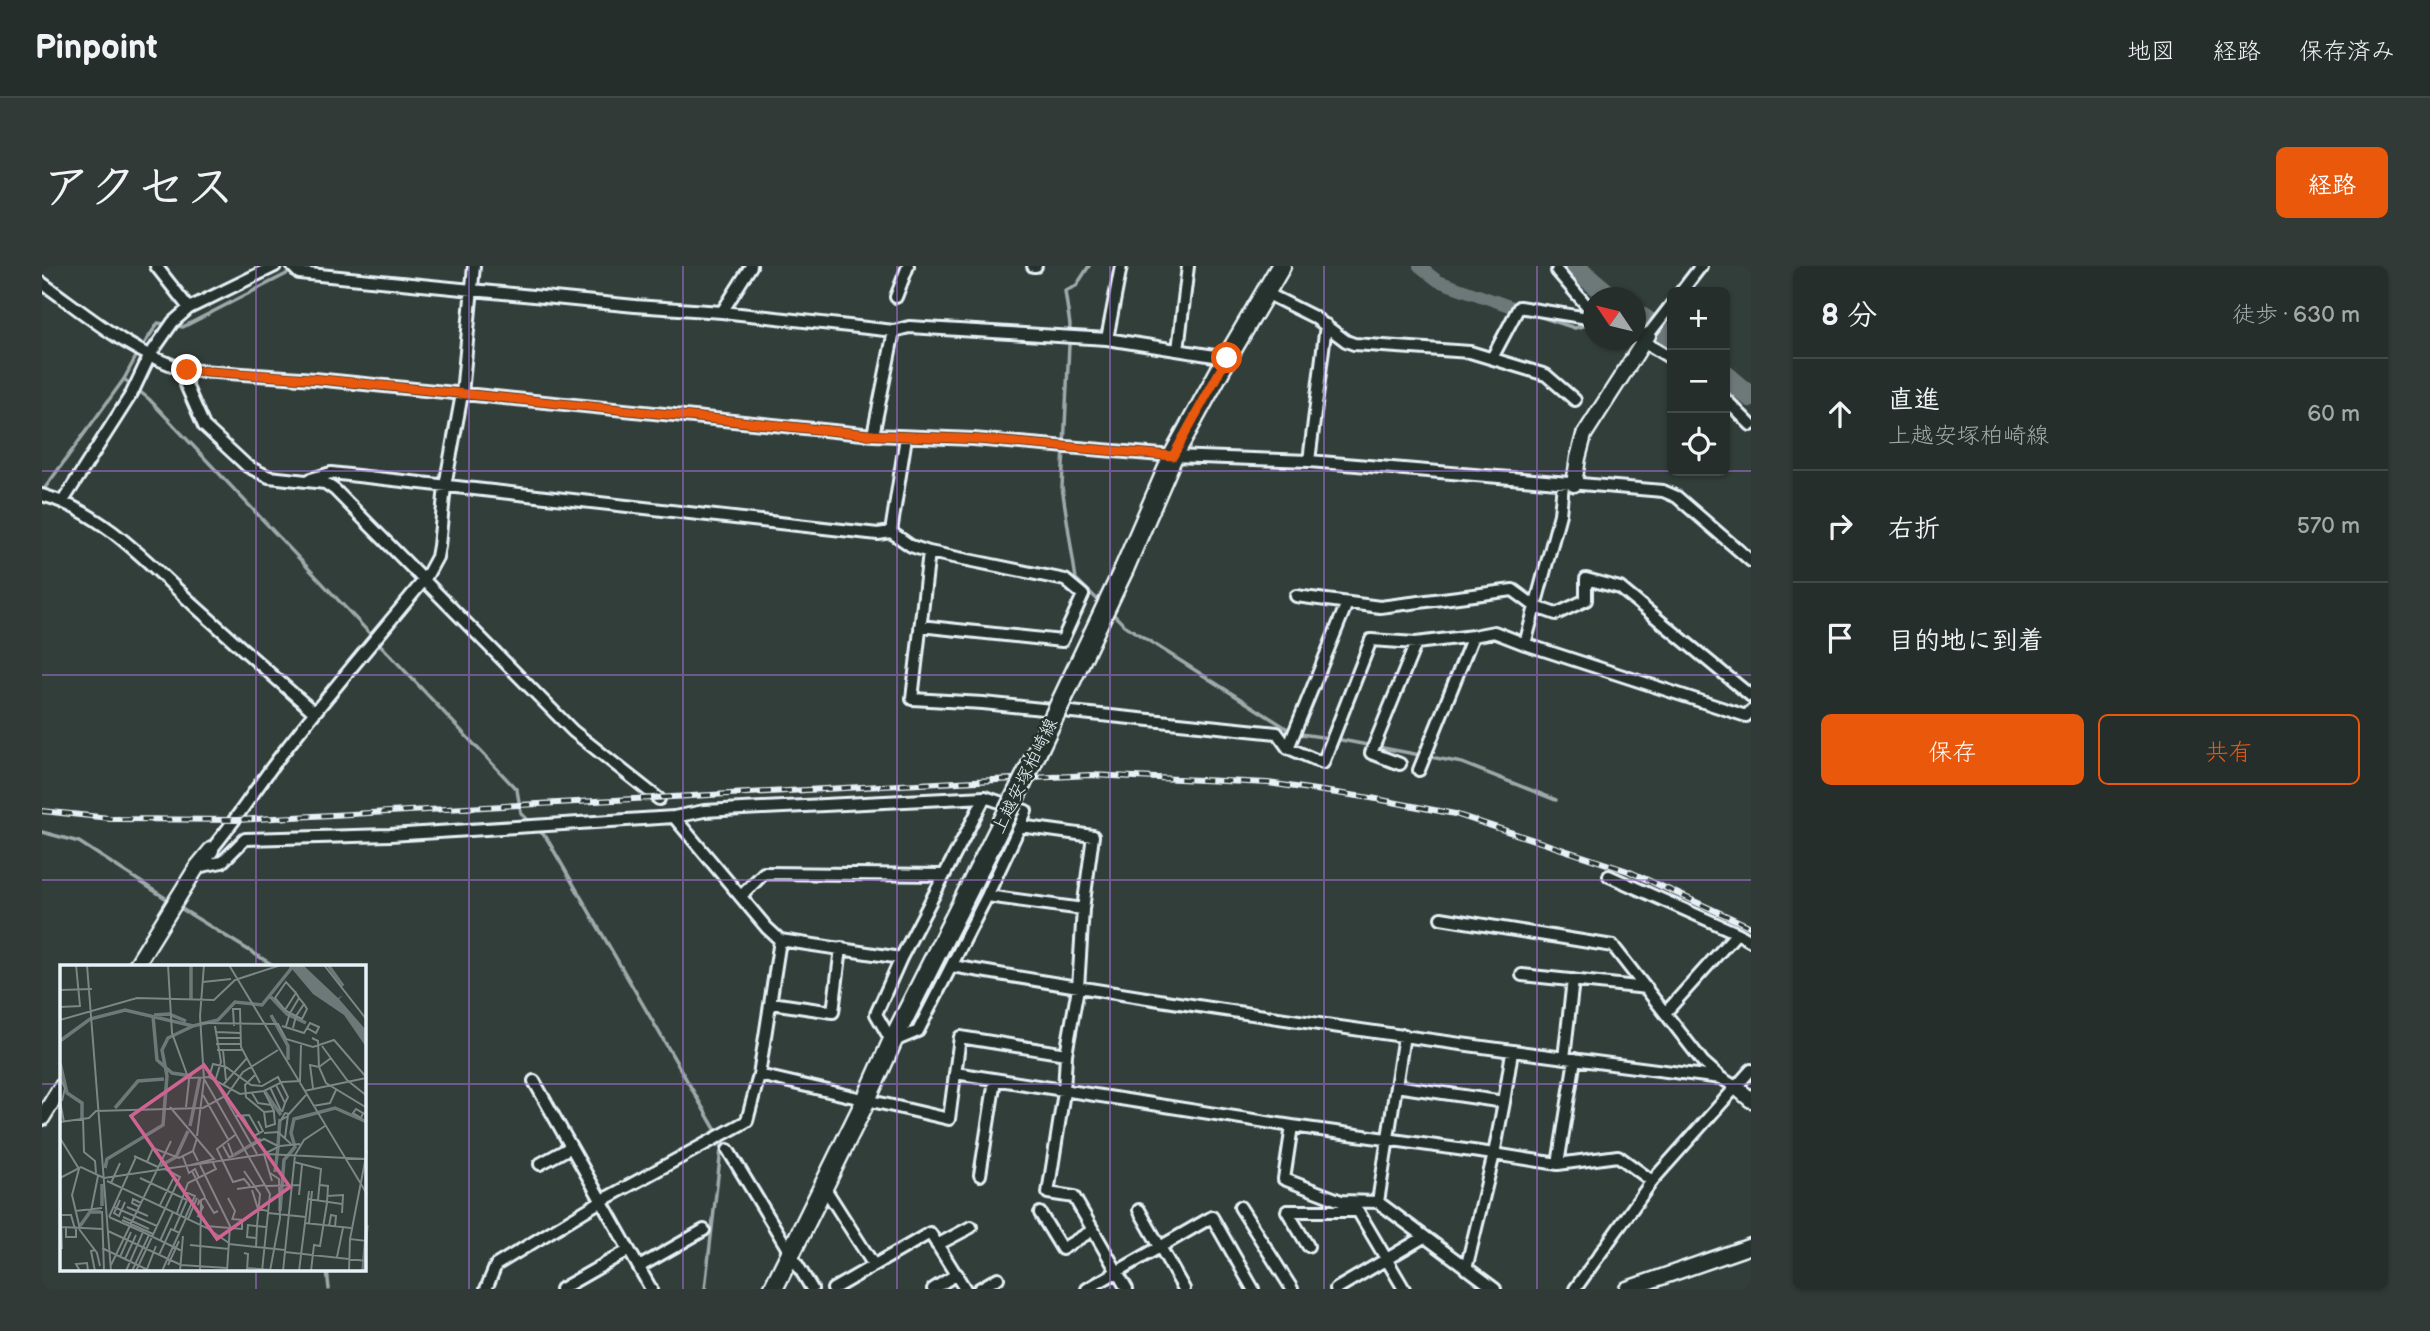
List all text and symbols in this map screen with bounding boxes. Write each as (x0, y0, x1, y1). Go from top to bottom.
text: Pinpoint (35, 28, 157, 68)
text: 地図 (2127, 37, 2175, 66)
text: 経路 (2213, 37, 2261, 66)
text: 保存済み (2299, 37, 2395, 66)
button: 経路 (2276, 147, 2388, 218)
text: アクセス (42, 159, 235, 218)
north arrow (1583, 287, 1646, 350)
map controls (1667, 287, 1730, 476)
button: + (1667, 287, 1730, 350)
text: 8 分 (1821, 298, 1877, 334)
text: 徒歩 · 630 m (2232, 301, 2360, 329)
route start (1211, 342, 1242, 373)
button: − (1667, 350, 1730, 413)
route end (171, 354, 202, 385)
text: 直進 (1888, 385, 1940, 416)
icon: ahead (1821, 395, 1859, 433)
text: 60 m (2307, 400, 2360, 428)
button: locate (1667, 413, 1730, 476)
text: 上越安塚柏崎線 (1888, 422, 2049, 450)
icon: right (1821, 507, 1859, 545)
text: 570 m (2297, 512, 2360, 540)
text: 右折 (1888, 514, 1940, 545)
icon: arrive (1821, 619, 1859, 657)
text: 目的地に到着 (1888, 626, 2044, 657)
button: 保存 (1821, 714, 2084, 785)
button: 共有 (2098, 714, 2360, 785)
street label: 上越安塚柏崎線 (988, 715, 1062, 837)
inset map (60, 965, 366, 1272)

